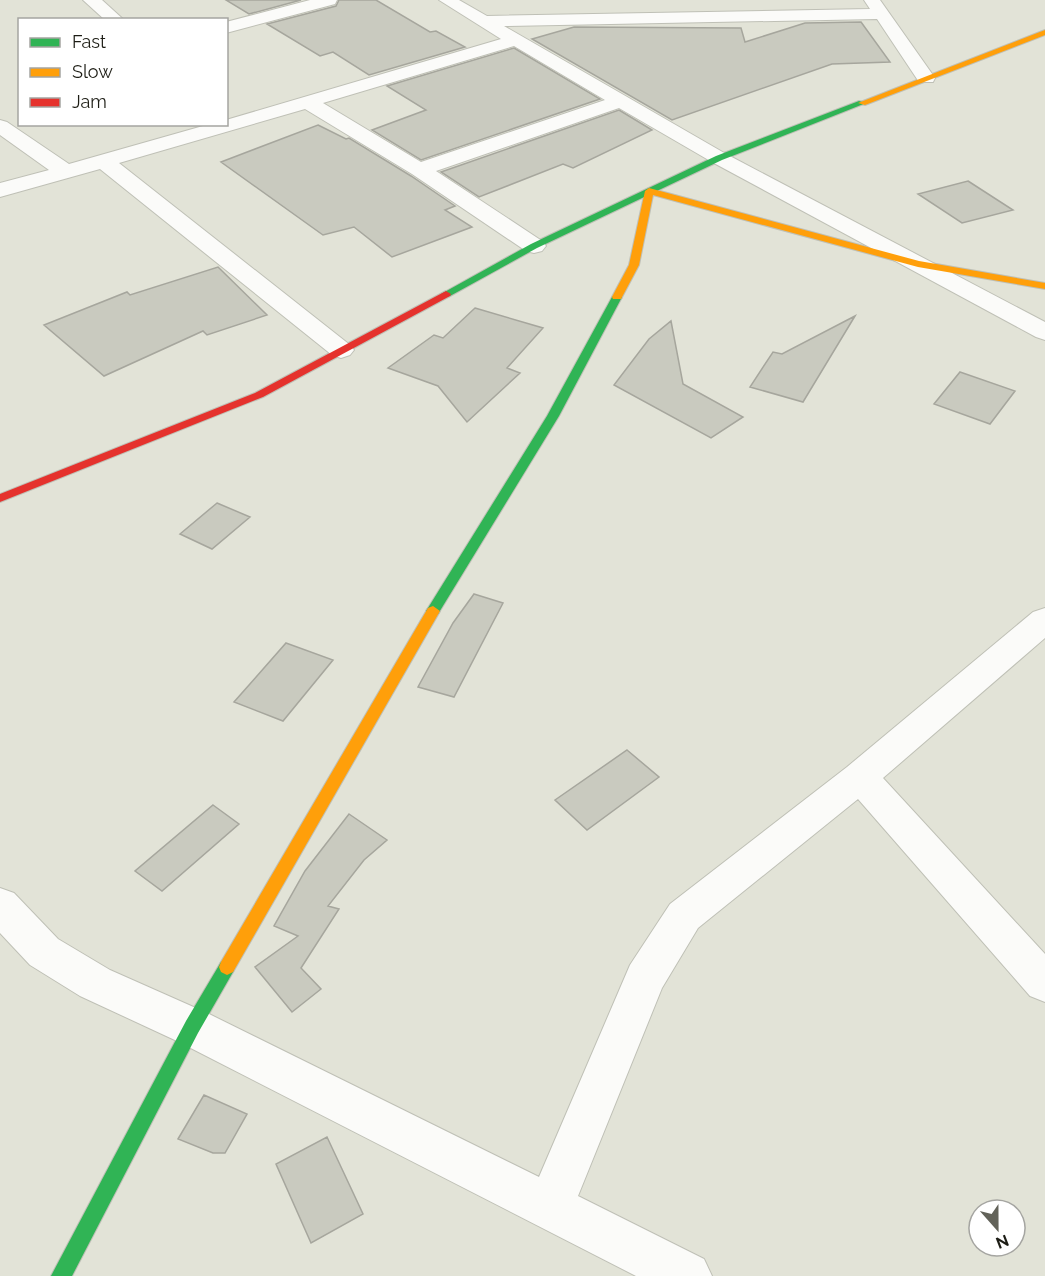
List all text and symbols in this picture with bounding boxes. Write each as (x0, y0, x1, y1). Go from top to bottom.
legend (18, 18, 228, 126)
text: Fast (72, 31, 106, 52)
text: Slow (72, 61, 113, 82)
text: Jam (72, 91, 107, 112)
north arrow (967, 1198, 1027, 1258)
text: N (993, 1230, 1011, 1253)

